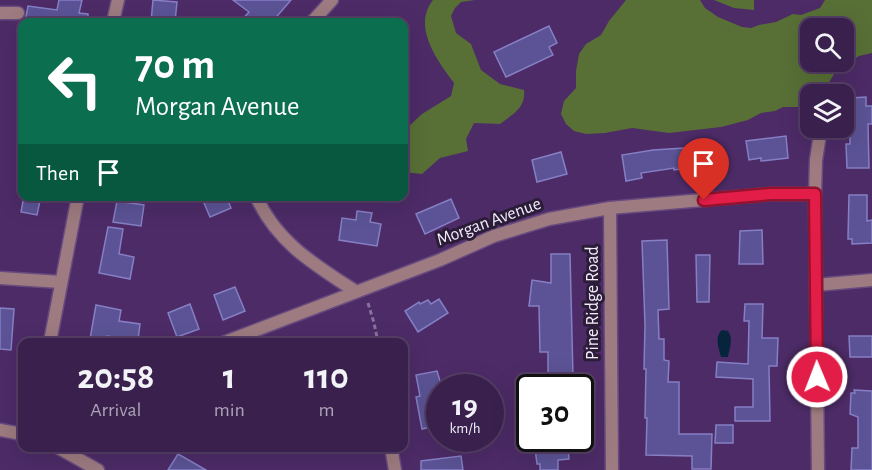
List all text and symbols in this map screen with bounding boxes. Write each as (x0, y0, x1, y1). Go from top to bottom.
map controls (800, 18, 854, 138)
button: search (800, 18, 854, 72)
icon: left (36, 42, 114, 120)
text: 70 m (135, 44, 215, 86)
button: layers (800, 84, 854, 138)
text: Morgan Avenue (135, 93, 300, 120)
pin (678, 138, 729, 200)
icon: arrive (687, 147, 720, 180)
icon: arrive (92, 156, 125, 189)
text: Then (36, 162, 80, 184)
street label: Morgan Avenue (434, 195, 544, 249)
street label: Pine Ridge Road (584, 246, 602, 360)
position arrow (785, 345, 849, 409)
text: 20:58 (77, 359, 154, 395)
text: 1 (223, 359, 236, 395)
text: 110 (304, 359, 349, 395)
speed limit sign: 30 (516, 374, 594, 452)
text: 19 (452, 391, 478, 421)
text: Arrival (90, 400, 142, 420)
text: min (214, 400, 245, 420)
text: m (318, 400, 334, 420)
text: km/h (450, 421, 480, 436)

